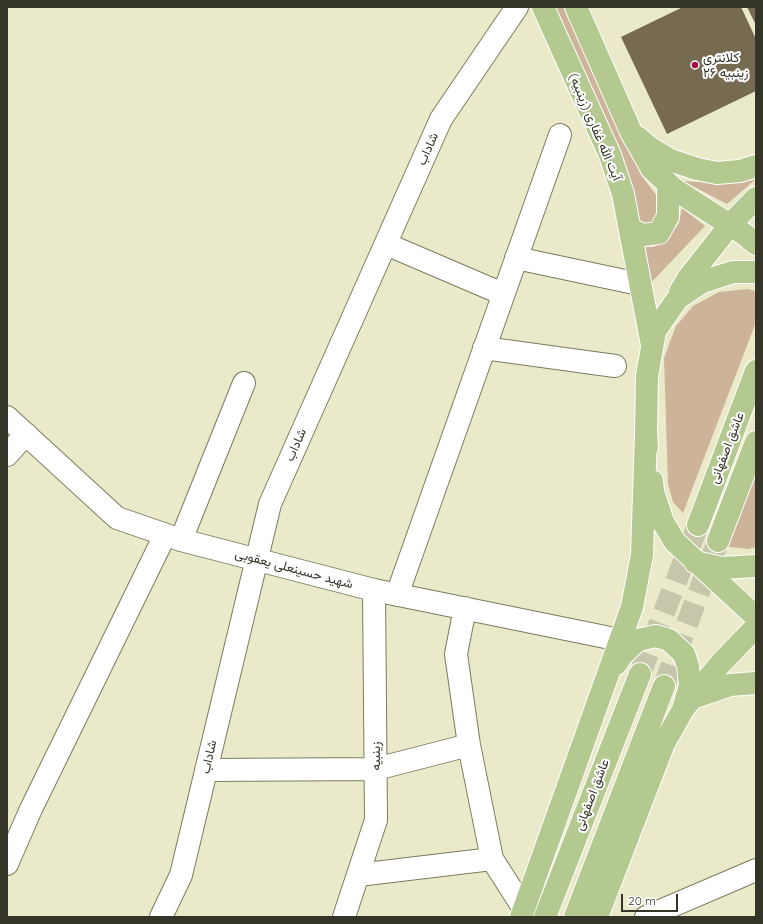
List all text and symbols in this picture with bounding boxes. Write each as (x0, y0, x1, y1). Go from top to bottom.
place label: کلانتری ۲۶ زینبیه (703, 50, 749, 81)
marker: کلانتری ۲۶ زینبیه (690, 60, 700, 70)
street label: آیت الله غفاری (زینبیه) (565, 71, 625, 183)
street label: شاداب (414, 130, 442, 168)
street label: عاشق اصفهانی (706, 410, 748, 486)
street label: شاداب (282, 426, 310, 464)
street label: شهید حسینعلی یعقوبی (233, 546, 355, 592)
street label: شاداب (198, 739, 220, 775)
street label: زینبیه (368, 742, 384, 770)
street label: عاشق اصفهانی (571, 757, 613, 833)
scale bar (623, 886, 680, 912)
text: 20 m (628, 893, 656, 908)

